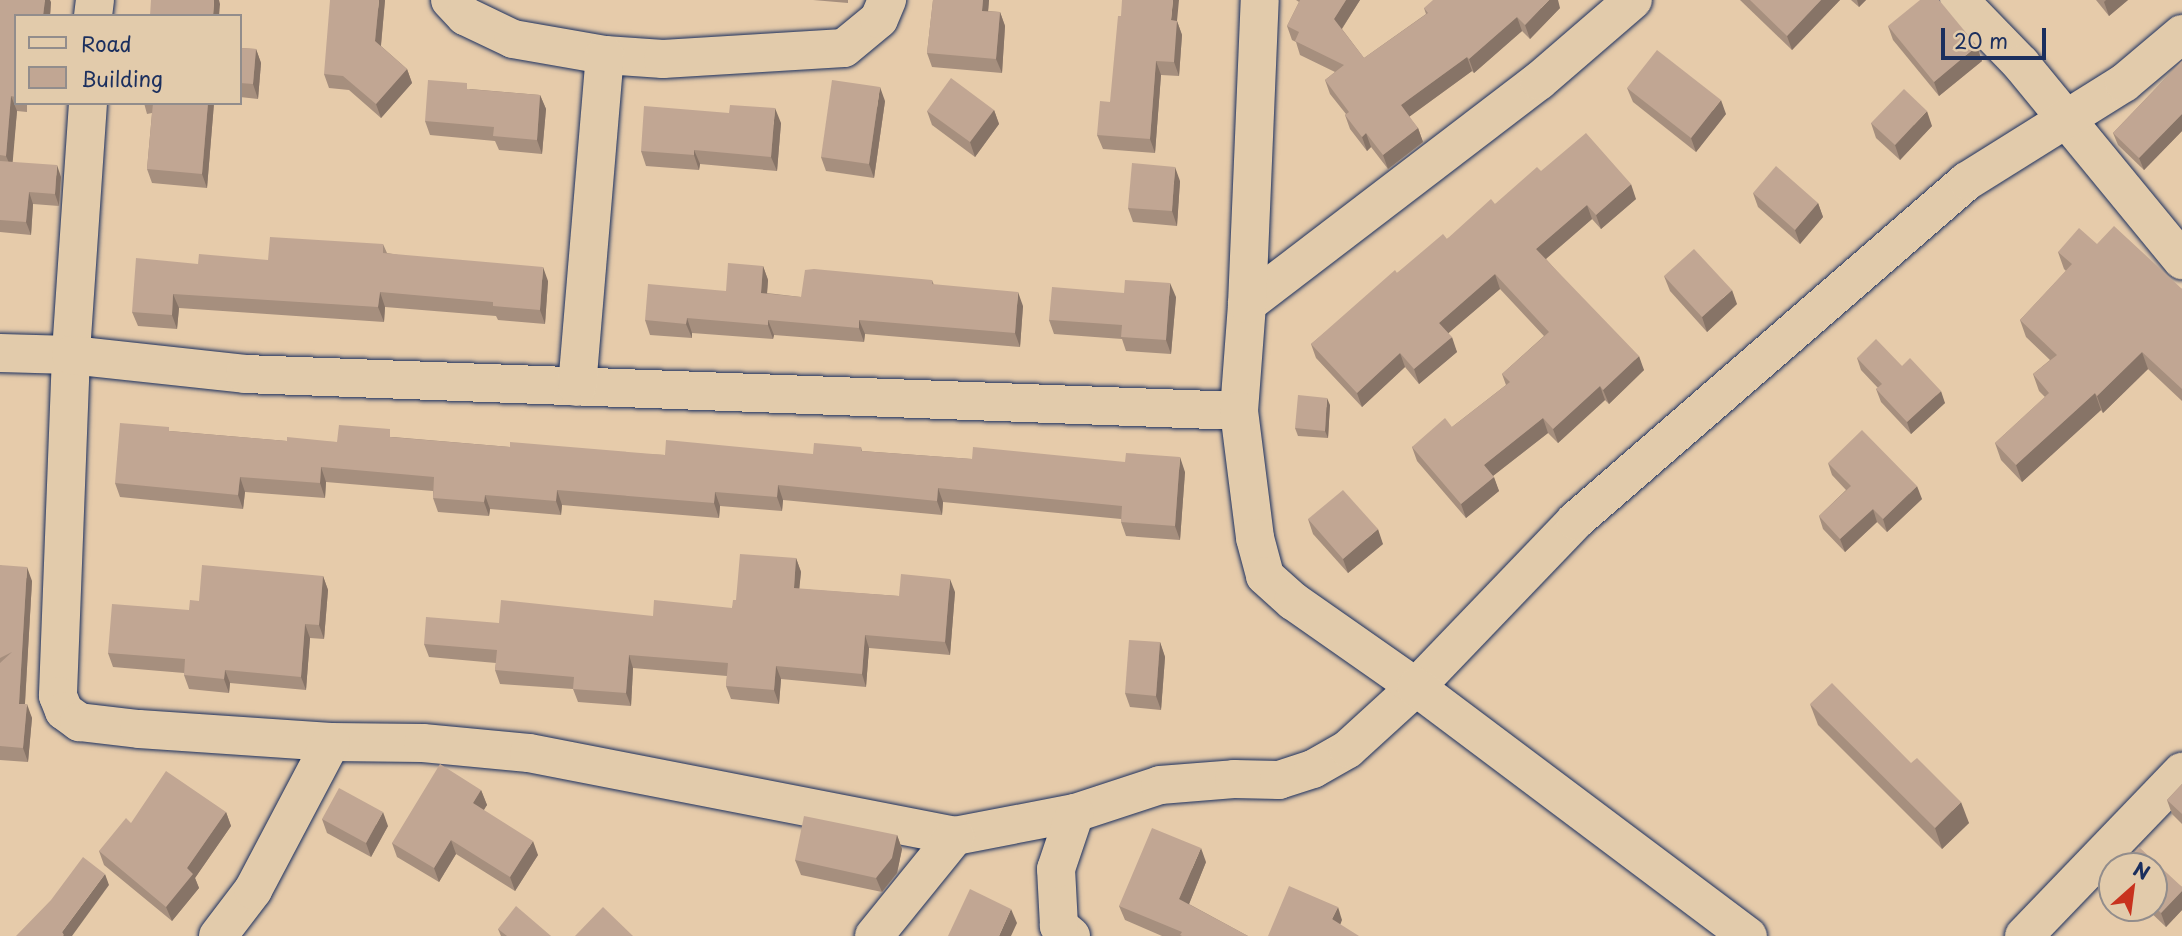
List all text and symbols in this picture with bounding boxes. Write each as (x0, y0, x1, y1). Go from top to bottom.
legend (14, 14, 242, 105)
scale bar (1944, 14, 2049, 58)
text: 20 m (1954, 24, 2008, 56)
text: Road (81, 27, 132, 59)
text: Building (81, 62, 163, 94)
north arrow (2098, 852, 2168, 922)
text: N (2129, 854, 2155, 886)

